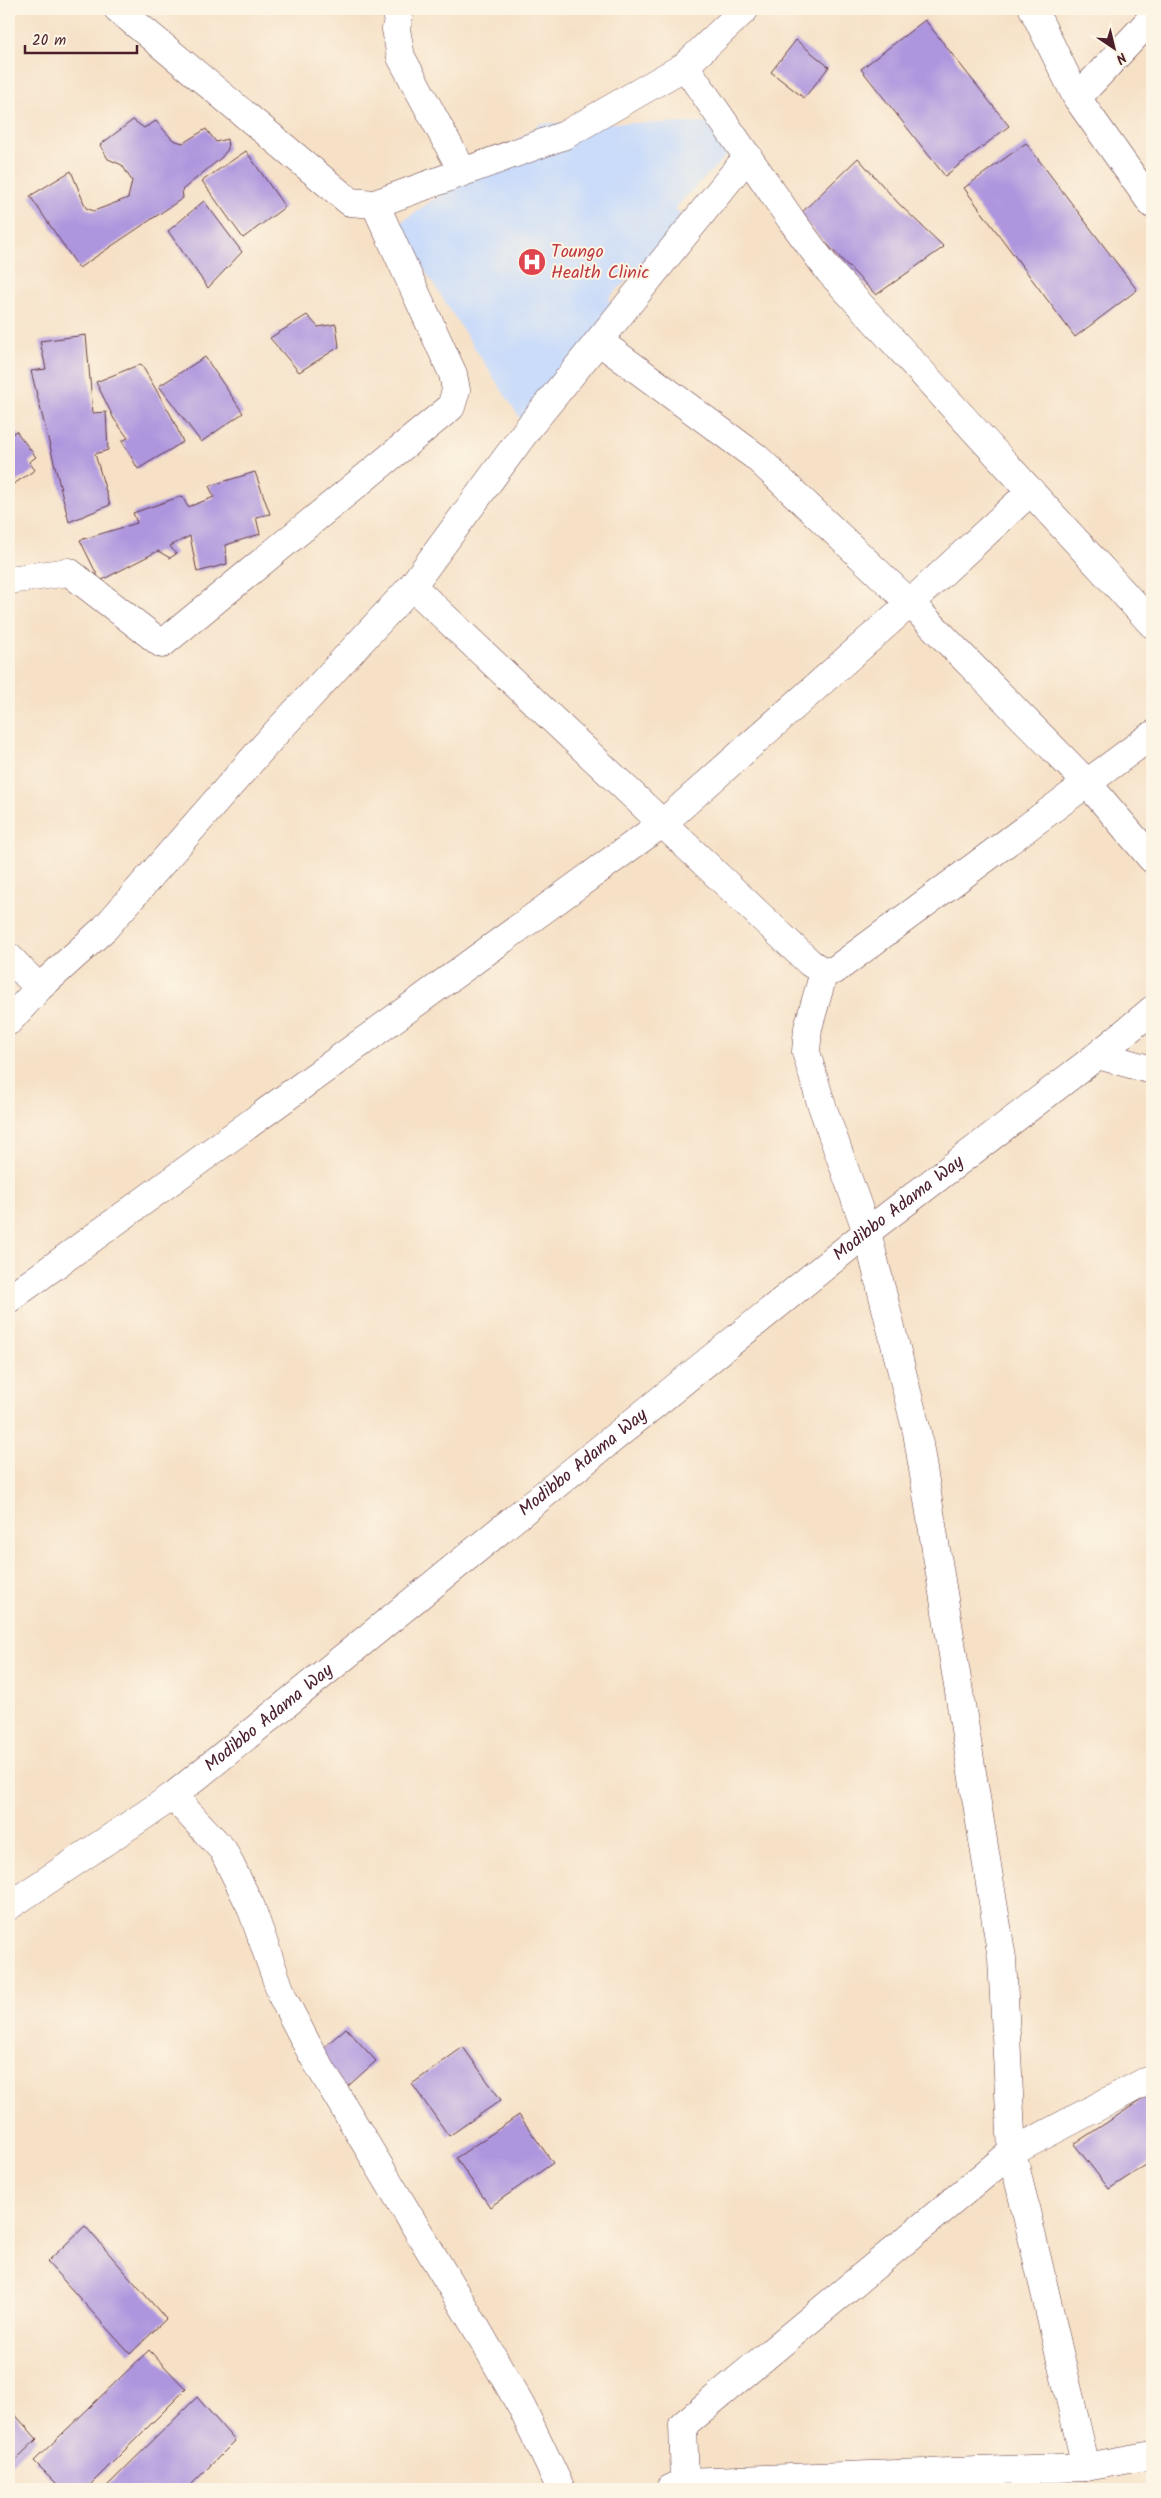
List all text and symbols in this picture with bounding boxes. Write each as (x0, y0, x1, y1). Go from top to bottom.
scale bar (25, 22, 138, 54)
north arrow (1088, 22, 1138, 72)
text: 20 m (32, 29, 66, 53)
text: N (1111, 46, 1131, 69)
place label: Toungo Health Clinic (551, 238, 649, 288)
hospital icon: Toungo Health Clinic (517, 247, 547, 277)
street label: Modibbo Adama Way (827, 1148, 971, 1269)
street label: Modibbo Adama Way (512, 1401, 655, 1524)
street label: Modibbo Adama Way (198, 1656, 340, 1780)

